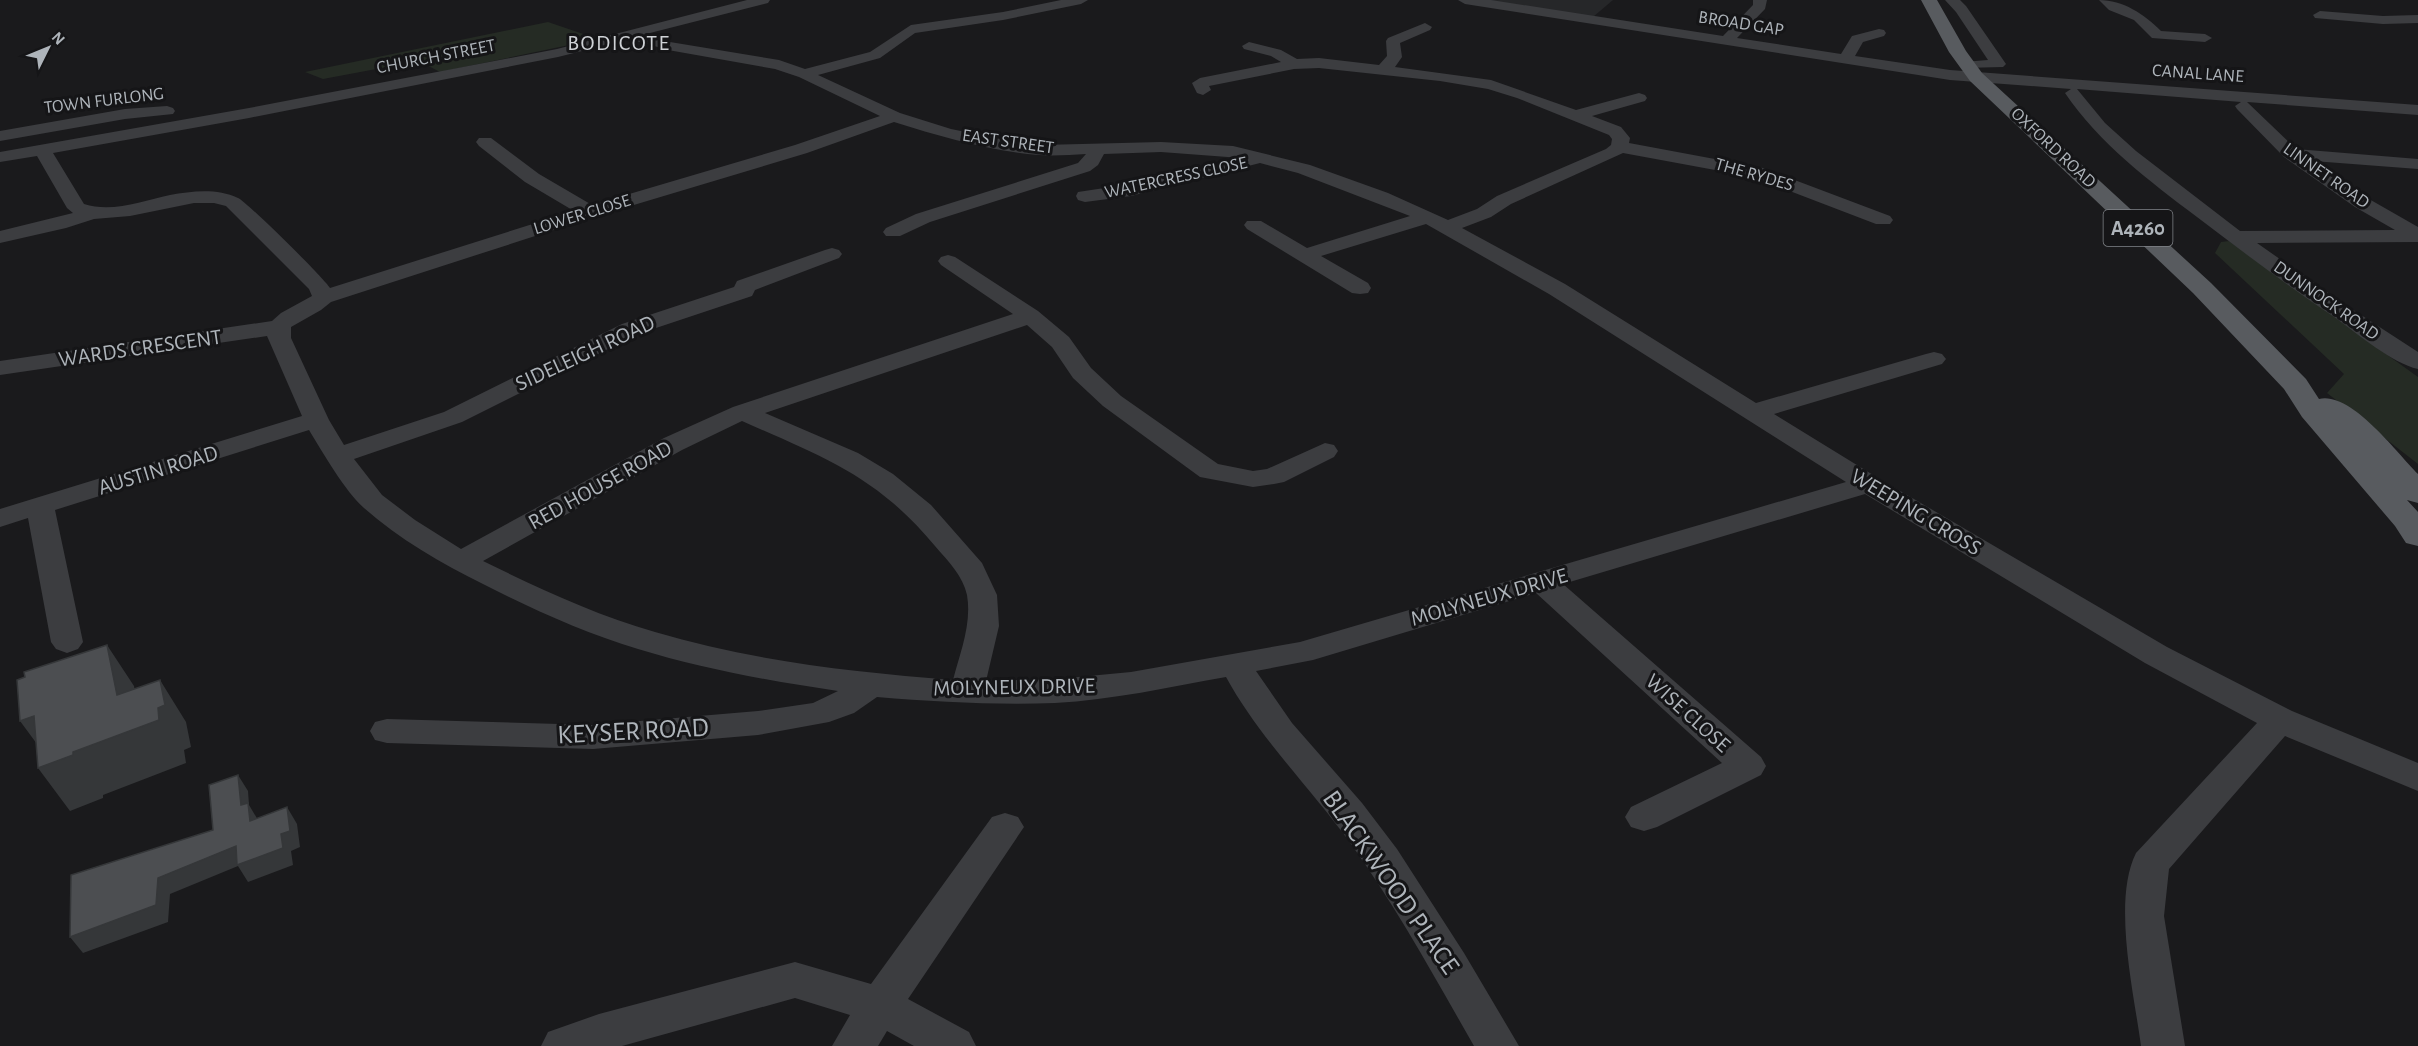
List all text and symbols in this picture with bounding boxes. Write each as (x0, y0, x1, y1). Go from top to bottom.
street label: BROAD GAP (1697, 8, 1785, 40)
north arrow (18, 18, 78, 78)
text: N (49, 29, 68, 48)
district label: BODICOTE (567, 32, 671, 54)
street label: CHURCH STREET (375, 37, 497, 77)
street label: CANAL LANE (2152, 62, 2245, 86)
street label: TOWN FURLONG (43, 85, 165, 117)
street label: OXFORD ROAD (2007, 104, 2099, 192)
street label: EAST STREET (961, 127, 1055, 157)
street label: LINNET ROAD (2280, 140, 2372, 212)
street label: WATERCRESS CLOSE (1103, 154, 1249, 202)
street label: THE RYDES (1713, 155, 1795, 195)
street label: LOWER CLOSE (531, 192, 633, 238)
road number: A4260 (2104, 210, 2172, 246)
street label: DUNNOCK ROAD (2270, 258, 2382, 344)
street label: SIDELEIGH ROAD (512, 311, 658, 395)
street label: WARDS CRESCENT (57, 326, 223, 370)
street label: RED HOUSE ROAD (525, 437, 675, 533)
street label: AUSTIN ROAD (95, 441, 221, 499)
street label: WEEPING CROSS (1847, 464, 1985, 560)
street label: MOLYNEUX DRIVE (1408, 564, 1570, 630)
street label: WISE CLOSE (1642, 670, 1735, 757)
street label: MOLYNEUX DRIVE (933, 675, 1096, 699)
street label: KEYSER ROAD (556, 714, 710, 748)
street label: BLACKWOOD PLACE (1318, 785, 1464, 979)

